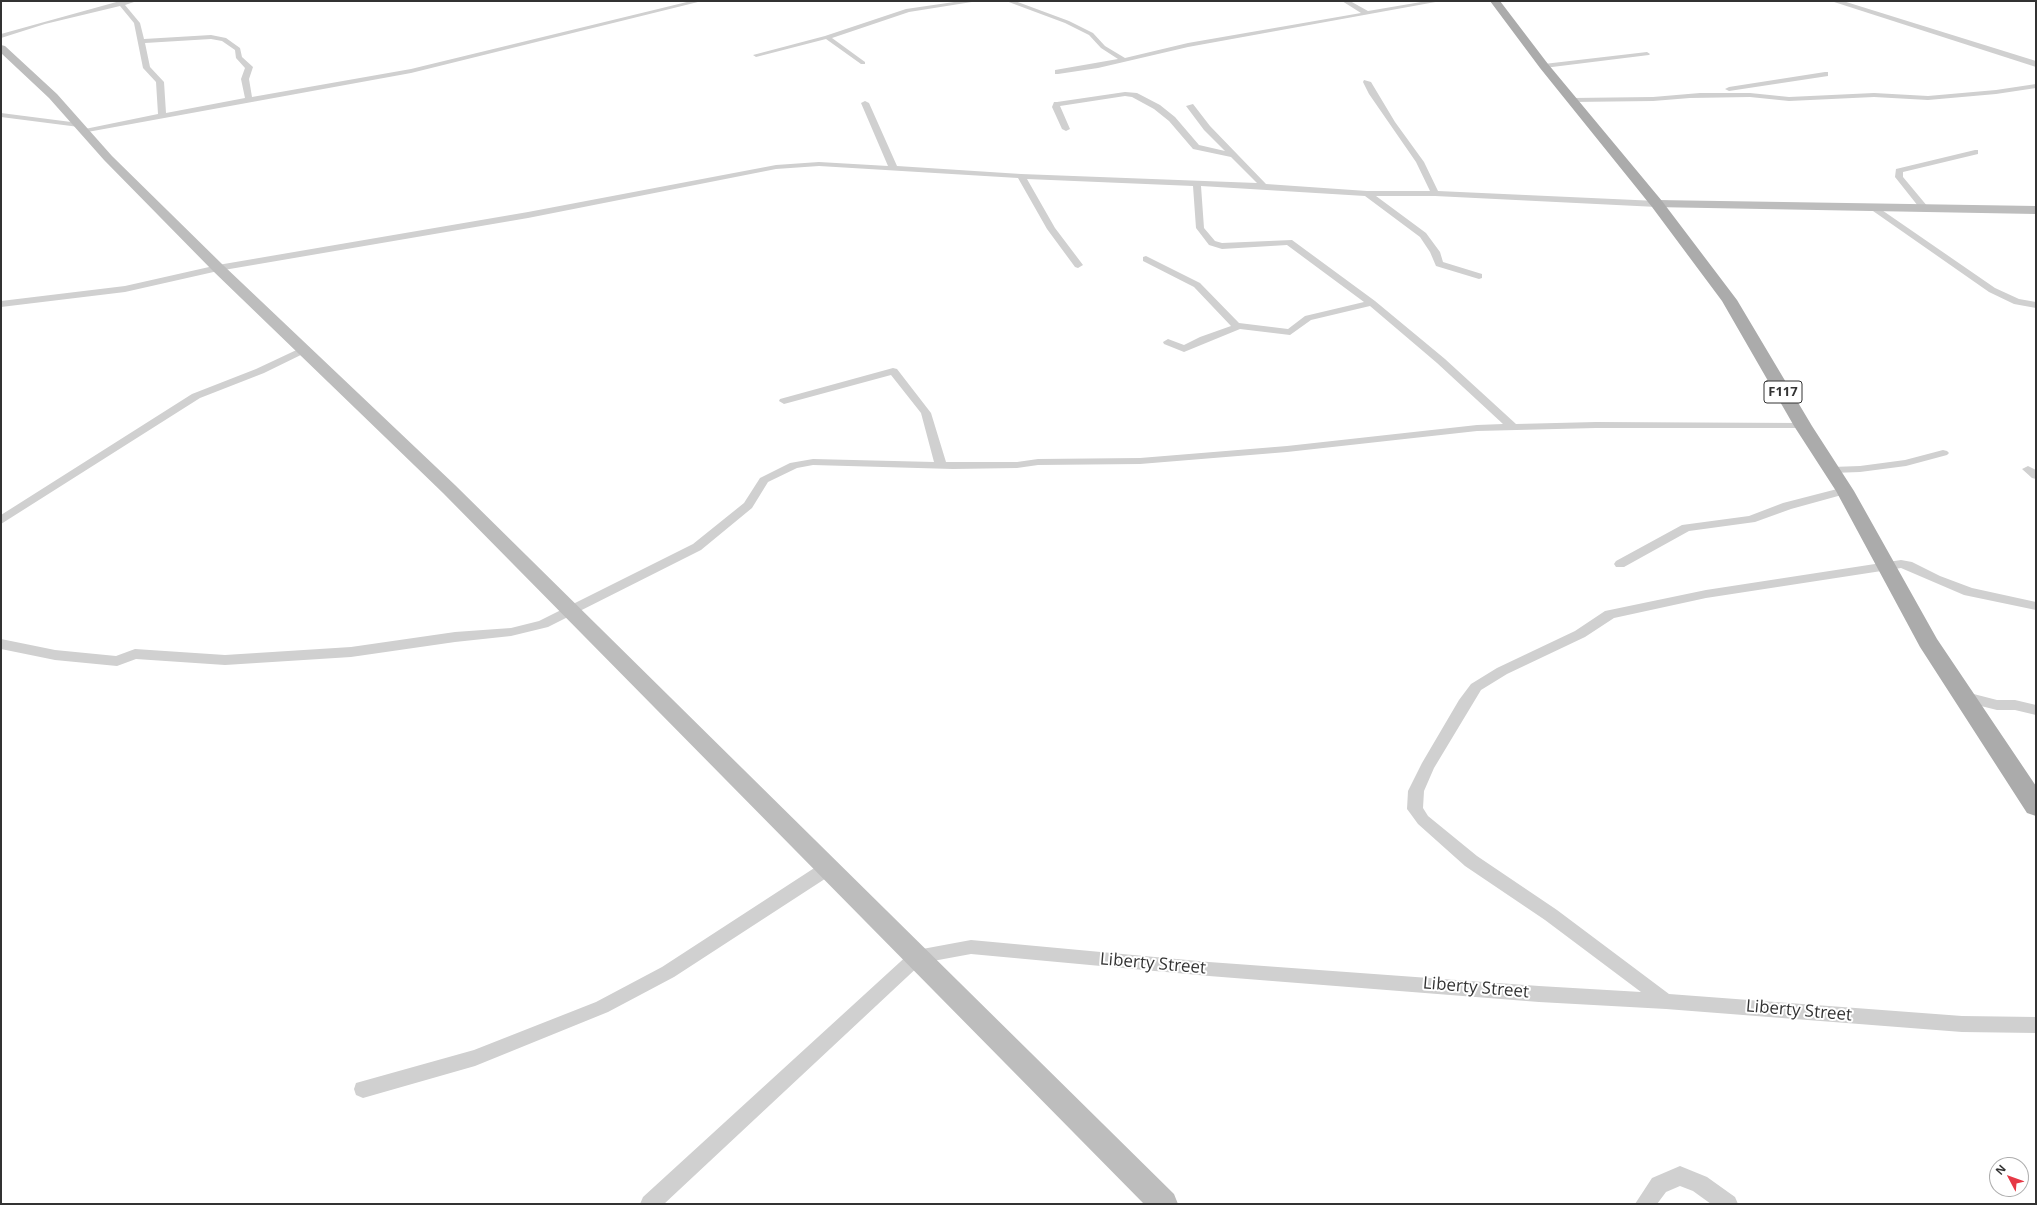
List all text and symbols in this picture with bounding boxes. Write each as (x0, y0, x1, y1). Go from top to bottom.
road number: F117 (1764, 381, 1802, 403)
street label: Liberty Street (1099, 949, 1207, 979)
street label: Liberty Street (1422, 973, 1530, 1003)
street label: Liberty Street (1745, 996, 1853, 1026)
north arrow (1989, 1157, 2029, 1197)
text: N (1992, 1161, 2009, 1178)

